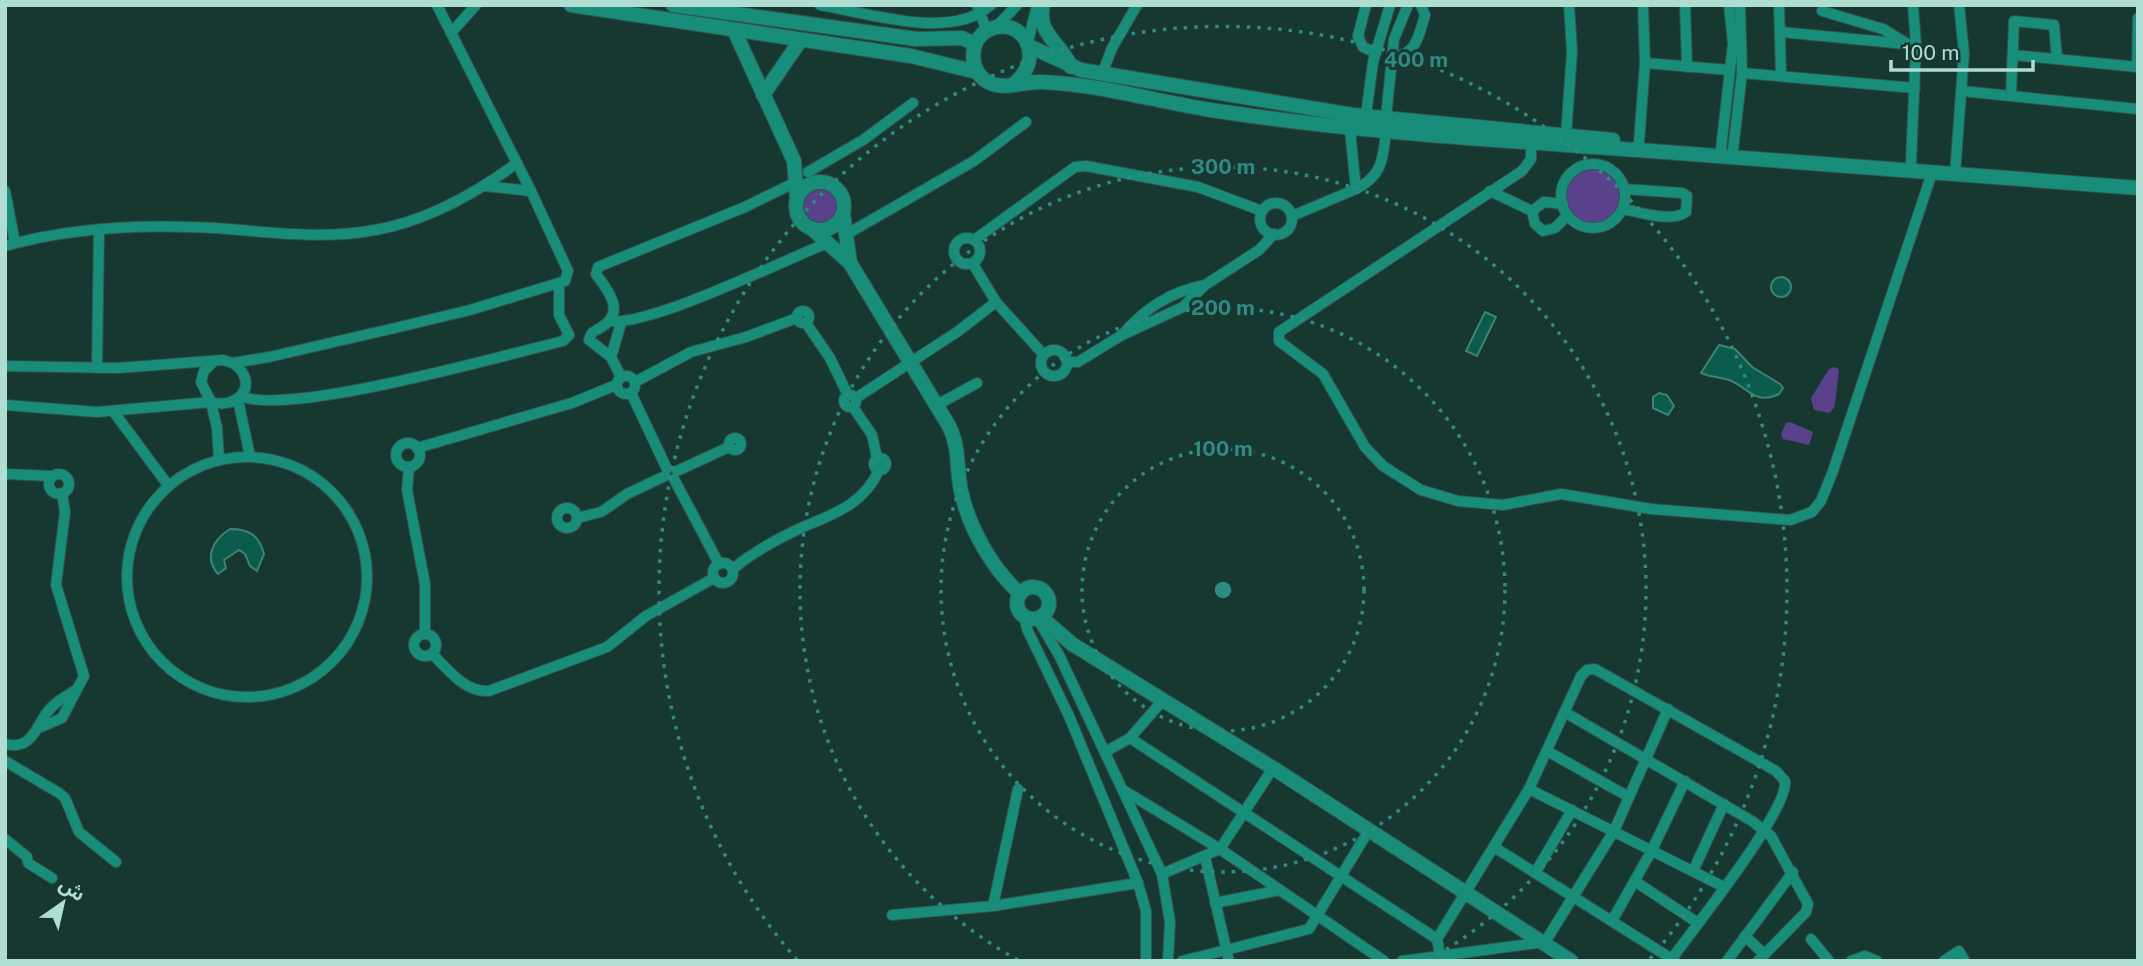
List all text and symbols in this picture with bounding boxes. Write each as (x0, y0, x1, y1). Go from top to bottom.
scale bar (1891, 28, 2033, 72)
text: 100 m (1902, 40, 1959, 65)
text: 400 m (1384, 47, 1448, 72)
text: 300 m (1191, 154, 1255, 179)
text: 200 m (1191, 295, 1255, 320)
text: 100 m (1193, 436, 1253, 461)
centre of rings (1211, 578, 1235, 602)
north arrow (28, 868, 98, 938)
text: ش (56, 873, 89, 905)

